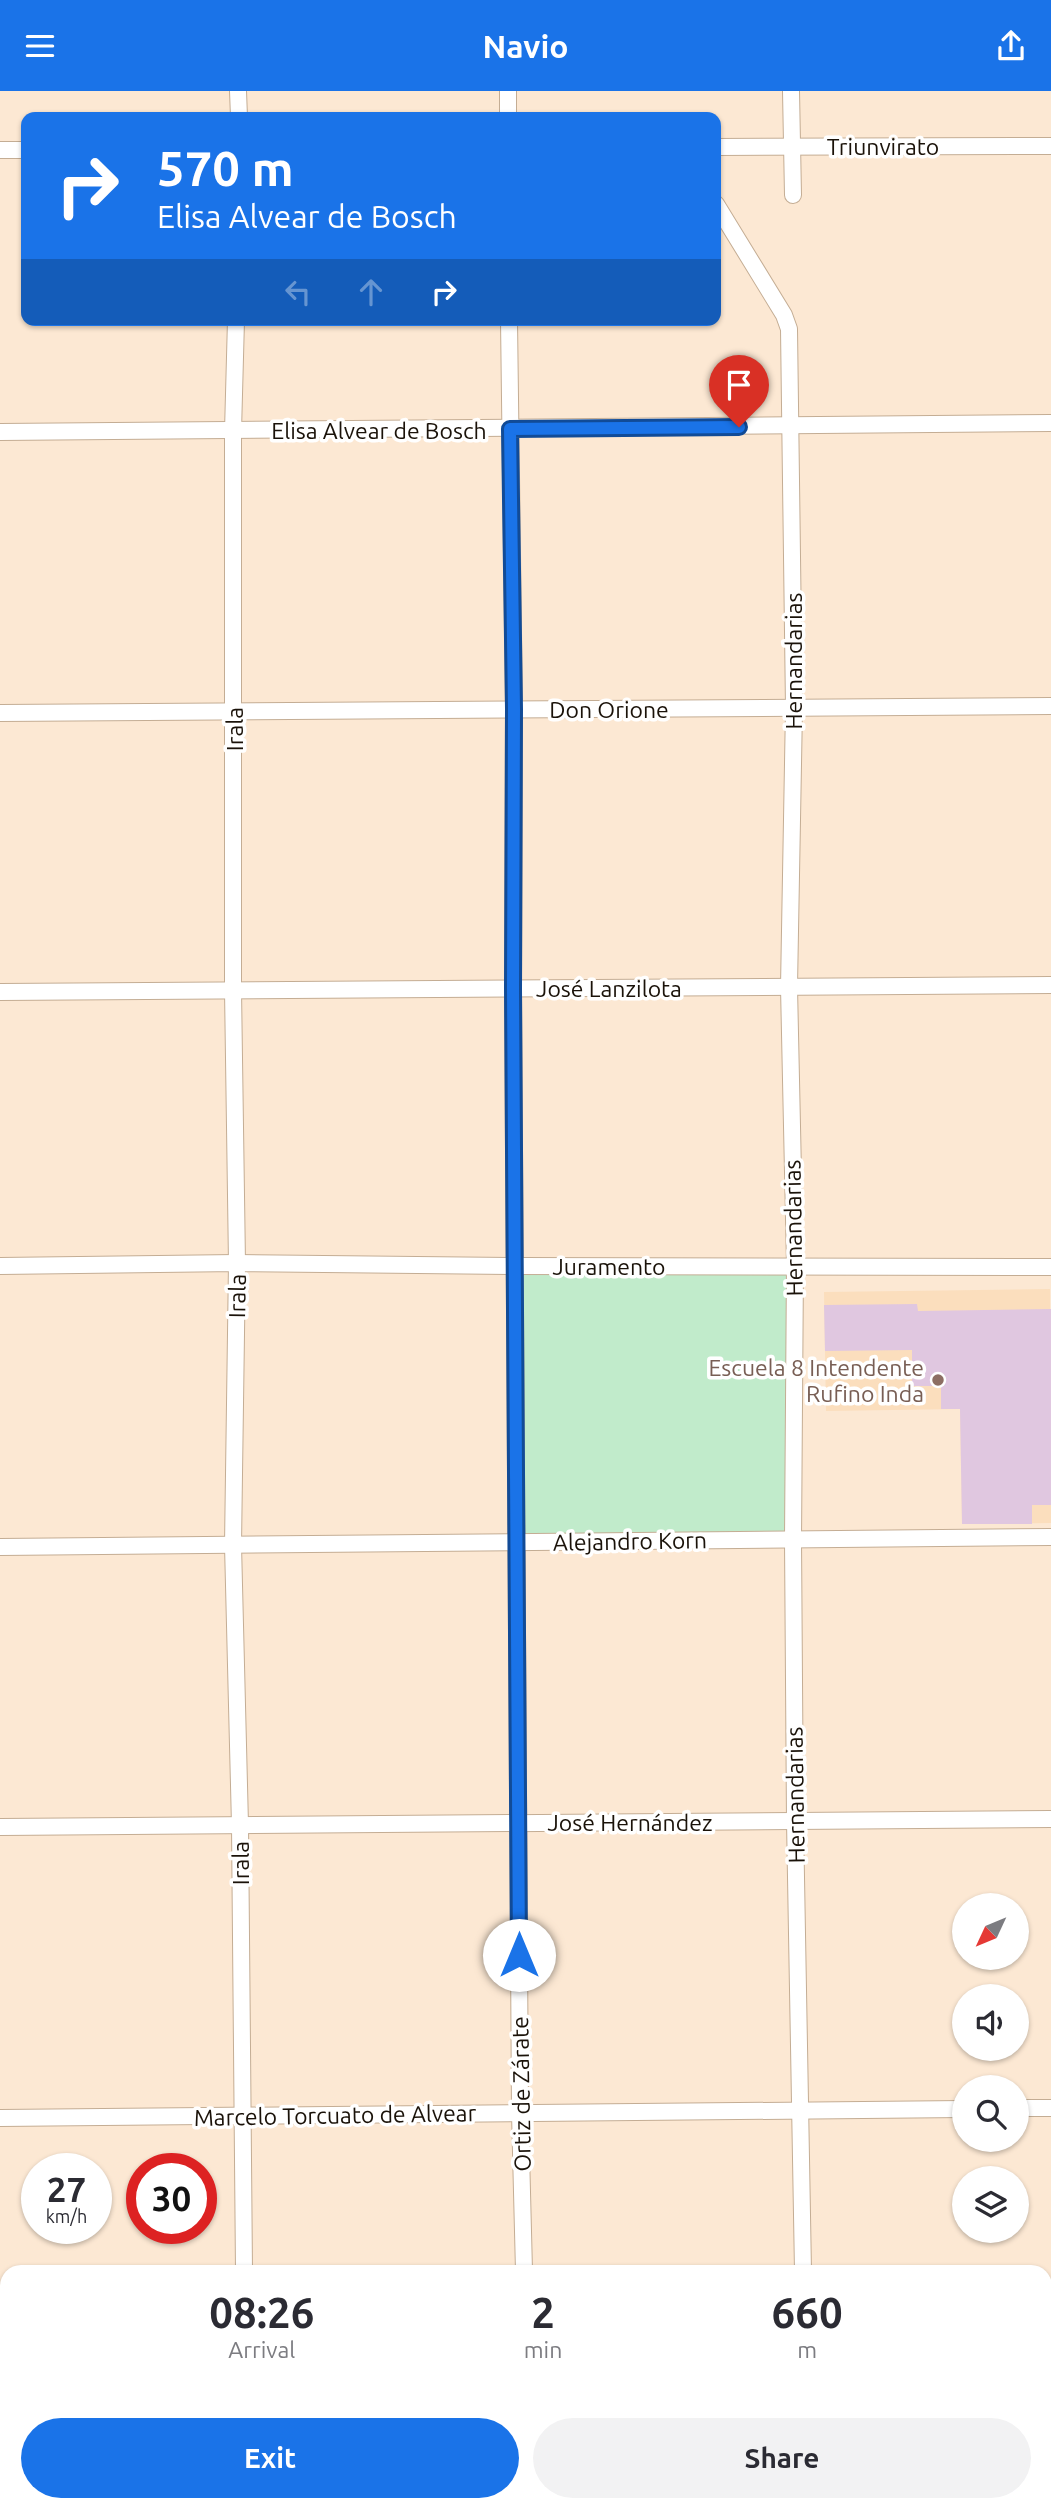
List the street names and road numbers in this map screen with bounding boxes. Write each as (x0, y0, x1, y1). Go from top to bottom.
street label: Triunvirato (827, 134, 939, 159)
street label: Elisa Alvear de Bosch (271, 418, 487, 443)
street label: Hernandarias (781, 593, 806, 729)
street label: Don Orione (549, 697, 669, 722)
street label: Irala (222, 707, 247, 751)
street label: José Lanzilota (536, 976, 682, 1001)
street label: Hernandarias (779, 1159, 807, 1297)
street label: Juramento (552, 1254, 666, 1279)
street label: Irala (224, 1274, 250, 1318)
street label: Alejandro Korn (553, 1527, 707, 1555)
street label: Hernandarias (781, 1726, 809, 1864)
street label: José Hernández (548, 1810, 712, 1835)
street label: Irala (228, 1841, 253, 1885)
street label: Ortiz de Zárate (507, 2016, 535, 2172)
street label: Marcelo Torcuato de Alvear (194, 2100, 477, 2130)

